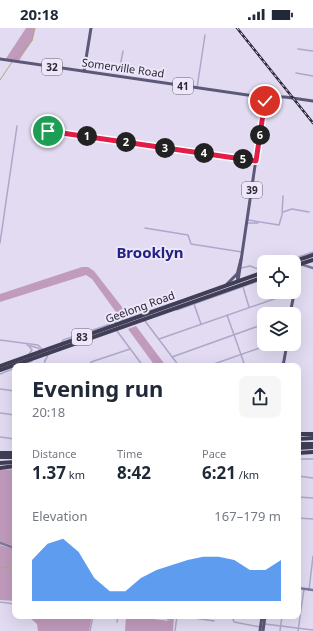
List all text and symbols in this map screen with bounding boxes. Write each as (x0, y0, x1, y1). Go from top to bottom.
text: 20:18 (20, 4, 59, 24)
street label: Somerville Road (81, 54, 165, 81)
road number: 32 (42, 59, 62, 75)
road number: 41 (173, 78, 193, 94)
pin (248, 84, 282, 118)
icon: check (254, 90, 276, 112)
pin (31, 114, 65, 148)
icon: arrive (37, 120, 59, 142)
pin: 6 (250, 125, 270, 145)
pin: 1 (77, 126, 97, 146)
text: 6 (257, 127, 263, 142)
text: 1 (84, 128, 90, 143)
pin: 2 (116, 132, 136, 152)
text: 2 (123, 134, 129, 149)
pin: 3 (155, 138, 175, 158)
text: 3 (162, 140, 168, 155)
pin: 4 (194, 143, 214, 163)
text: 4 (201, 145, 207, 160)
pin: 5 (233, 149, 253, 169)
text: 5 (240, 151, 246, 166)
road number: 39 (242, 182, 262, 198)
district label: Brooklyn (116, 242, 184, 262)
map controls (257, 255, 301, 351)
button: locate (257, 255, 301, 299)
street label: Geelong Road (103, 287, 177, 326)
button: layers (257, 307, 301, 351)
road number: 83 (72, 329, 92, 345)
text: Evening run (32, 373, 163, 403)
button: share (239, 376, 281, 418)
text: 20:18 (32, 403, 65, 421)
text: Distance (32, 446, 77, 461)
text: Time (117, 446, 142, 461)
text: Pace (202, 446, 226, 461)
text: 1.37 (32, 461, 66, 484)
text: 8:42 (117, 461, 151, 484)
text: 6:21 (202, 461, 236, 484)
text: km (66, 467, 85, 482)
text: /km (236, 467, 259, 482)
text: Elevation (32, 507, 88, 525)
text: 167–179 m (214, 507, 281, 525)

